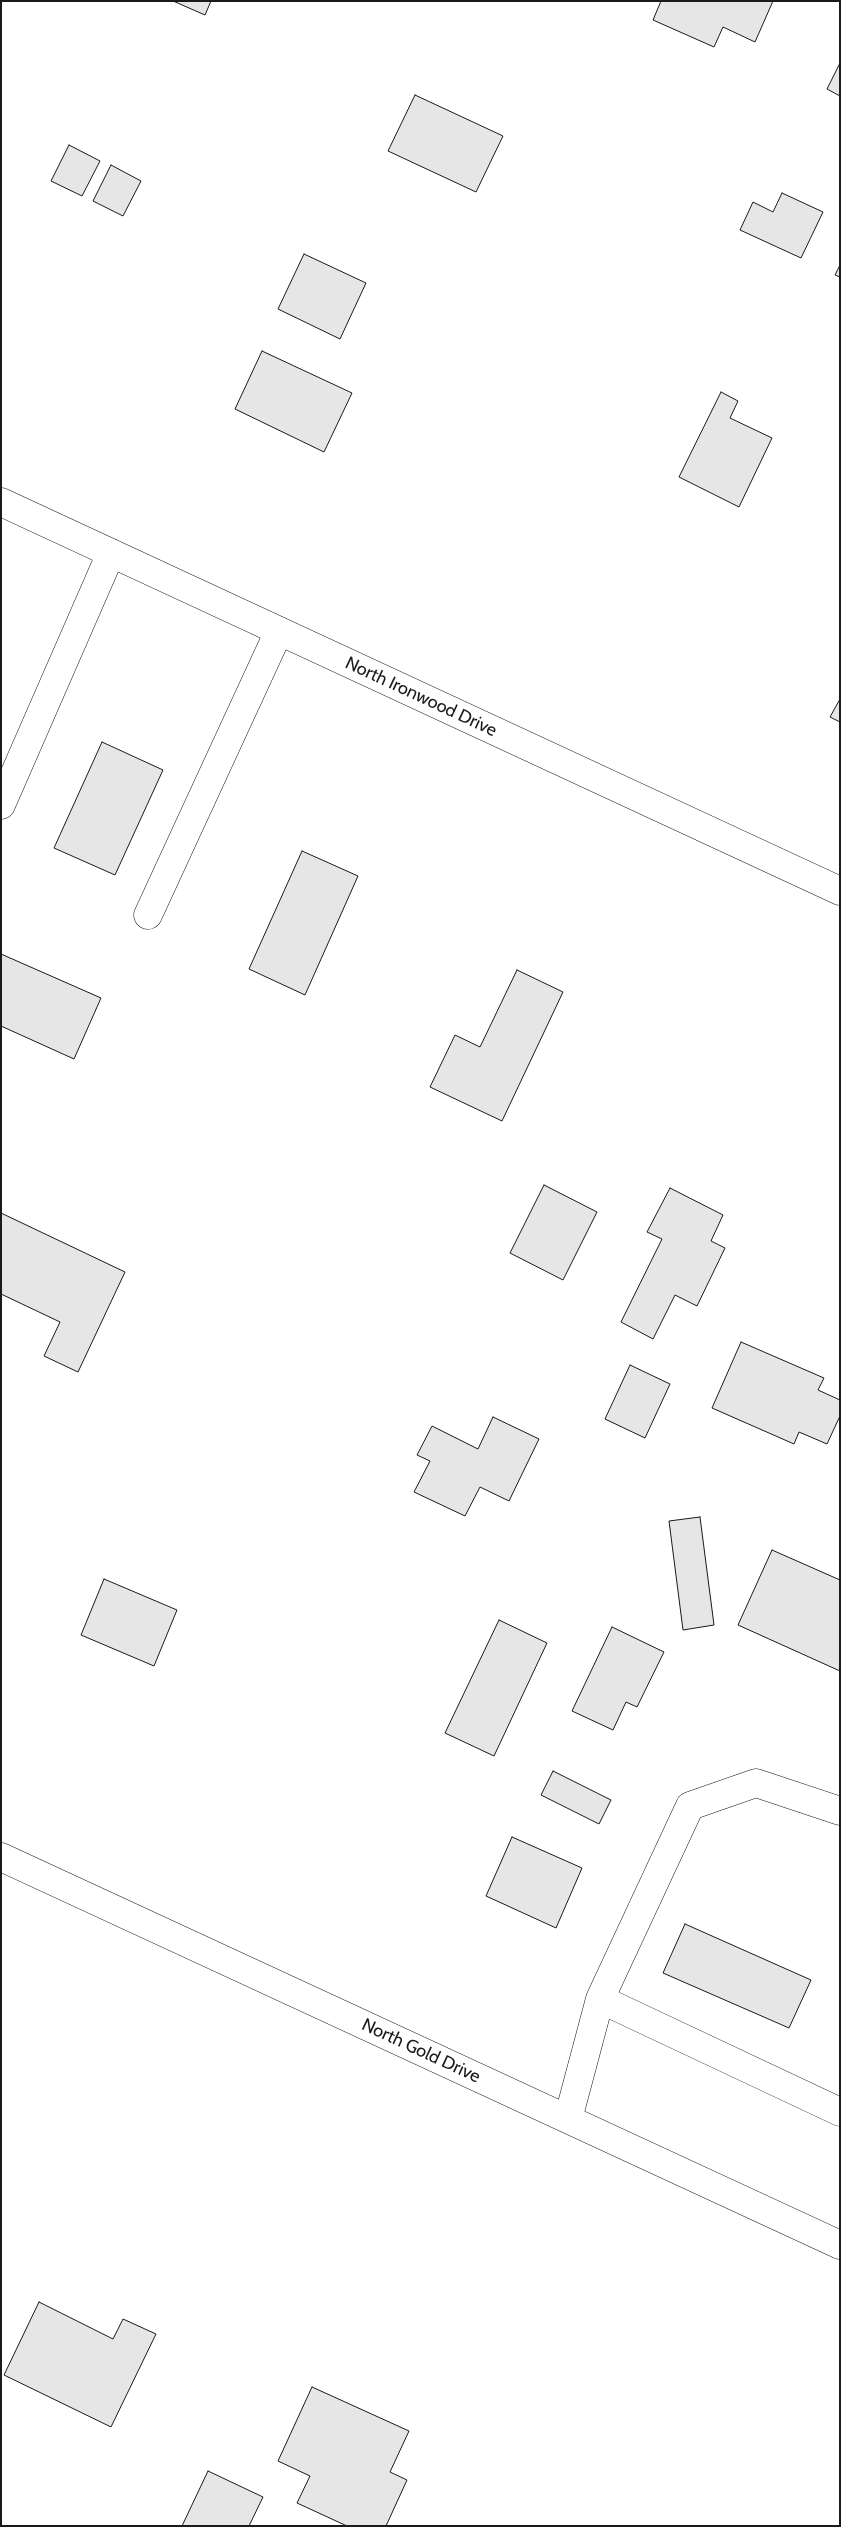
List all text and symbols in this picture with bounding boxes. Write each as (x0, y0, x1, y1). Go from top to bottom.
street label: North Ironwood Drive (342, 652, 500, 742)
street label: North Gold Drive (358, 2014, 484, 2088)

